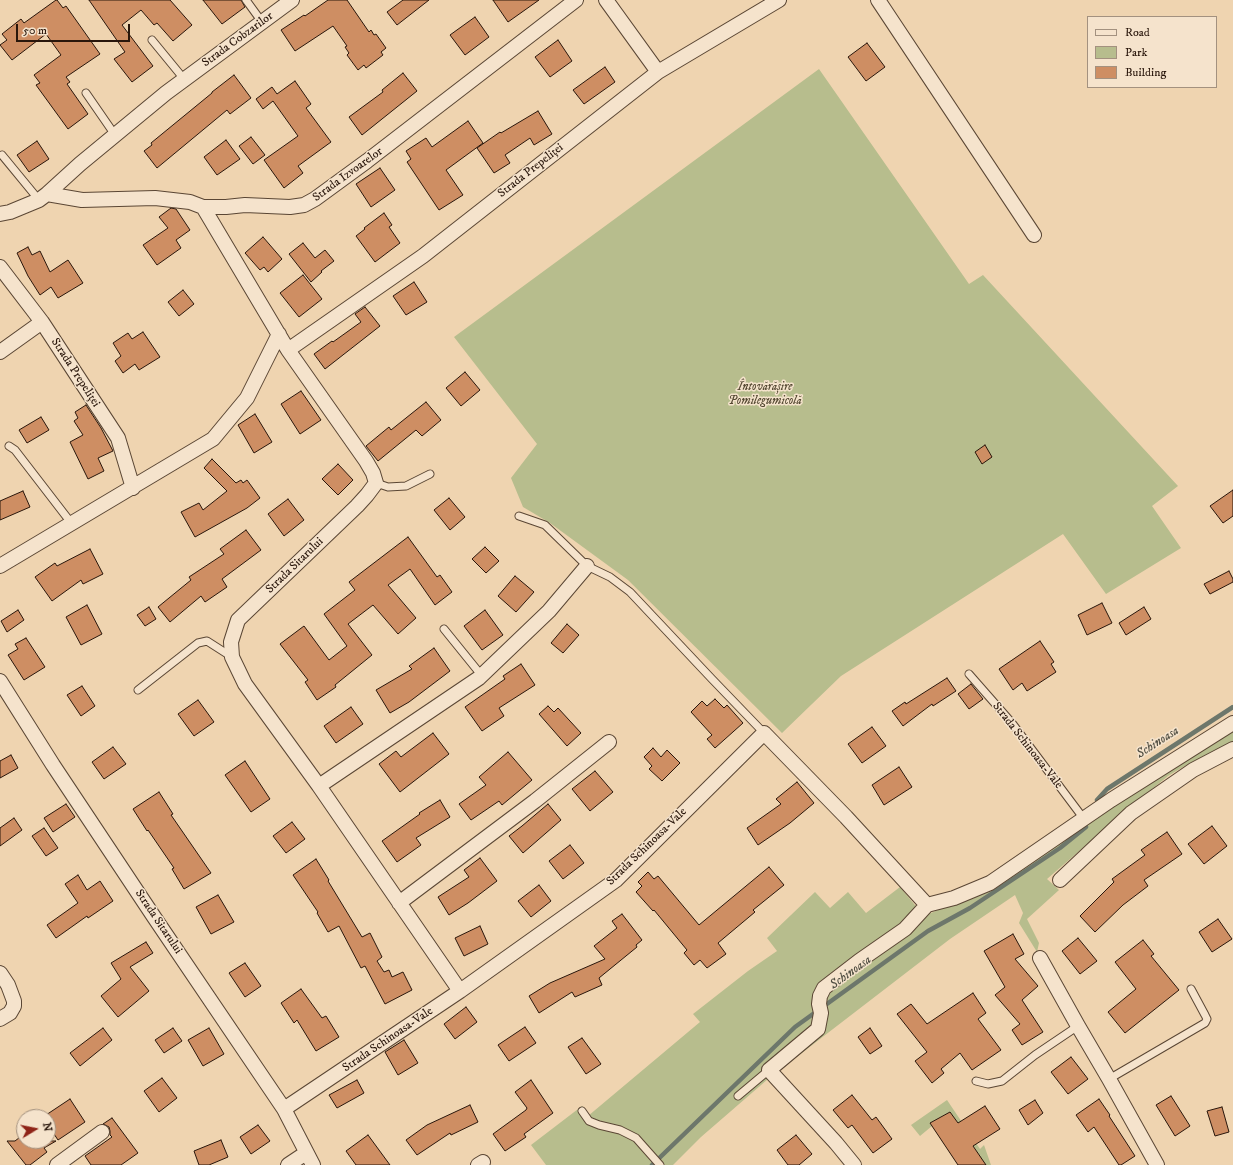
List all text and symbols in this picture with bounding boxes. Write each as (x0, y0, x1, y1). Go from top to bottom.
street label: Strada Cobzarilor (200, 9, 276, 71)
scale bar (18, 16, 132, 42)
legend (1087, 16, 1217, 88)
text: 50 m (23, 23, 47, 38)
text: Road (1125, 25, 1150, 40)
text: Park (1125, 45, 1147, 60)
text: Building (1125, 65, 1166, 80)
street label: Strada Prepeliței (495, 141, 567, 201)
street label: Strada Izvoarelor (310, 145, 386, 205)
street label: Strada Prepeliței (47, 336, 103, 410)
park label: Întovărășire Pomilegumicolă (728, 381, 802, 409)
street label: Strada Sitarului (263, 535, 327, 597)
street label: Strada Schinoasa-Vale (989, 700, 1065, 792)
water label: Schinoasa (1134, 724, 1182, 762)
street label: Strada Schinoasa-Vale (604, 805, 690, 889)
street label: Strada Sitarului (131, 887, 185, 957)
water label: Schinoasa (827, 953, 875, 993)
street label: Strada Schinoasa-Vale (340, 1004, 436, 1076)
north arrow (16, 1109, 56, 1149)
text: N (39, 1121, 55, 1133)

